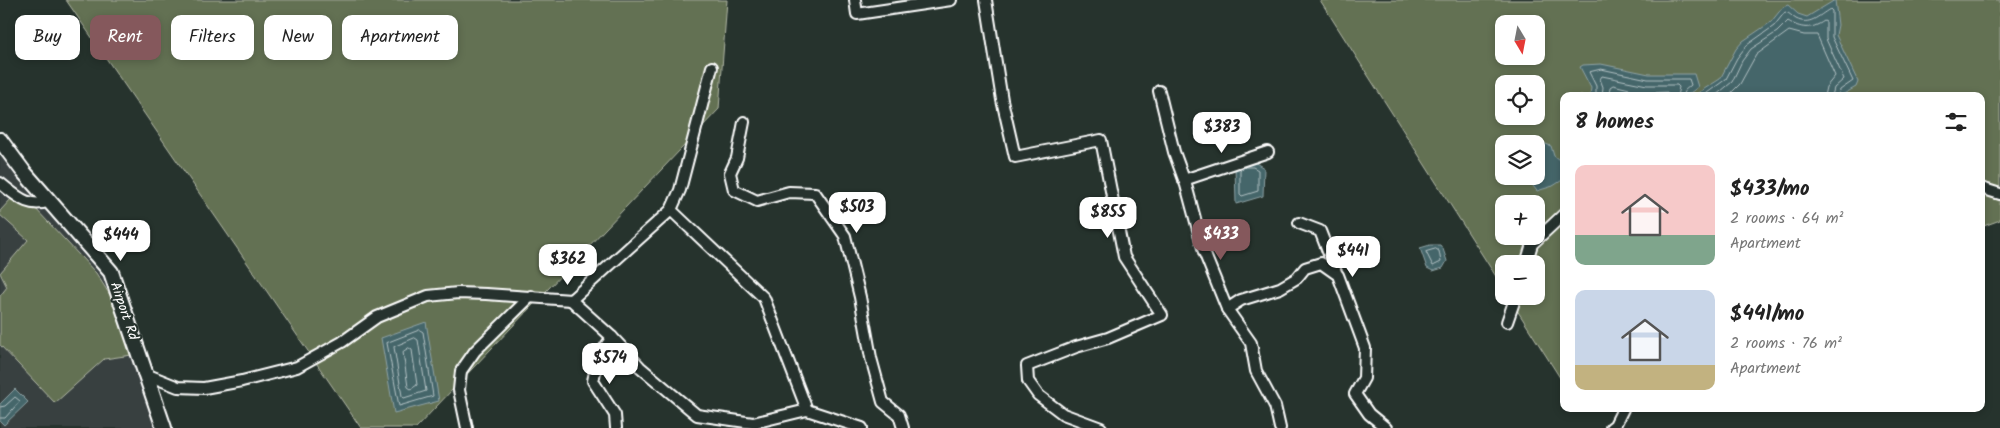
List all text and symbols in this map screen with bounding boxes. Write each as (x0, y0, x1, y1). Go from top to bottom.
chip: Buy (15, 15, 80, 60)
chip: Rent (90, 15, 161, 60)
chip: Filters (171, 15, 254, 60)
chip: New (264, 15, 332, 60)
chip: Apartment (342, 15, 458, 60)
north arrow (1495, 15, 1545, 65)
map controls (1495, 15, 1545, 305)
button: locate (1495, 75, 1545, 125)
text: 8 homes (1575, 106, 1654, 139)
icon: filters (1942, 108, 1970, 136)
pin: $383 (1192, 112, 1252, 154)
text: $383 (1204, 115, 1240, 140)
button: layers (1495, 135, 1545, 185)
text: $433/mo (1730, 173, 1810, 206)
icon: home (1615, 185, 1675, 245)
pin: $503 (827, 192, 887, 234)
text: $503 (840, 195, 874, 220)
button: + (1495, 195, 1545, 245)
pin: $855 (1078, 196, 1138, 239)
text: $855 (1090, 200, 1126, 225)
text: 2 rooms · 64 m² (1730, 206, 1843, 231)
pin: $433 (1191, 218, 1251, 261)
pin: $444 (91, 220, 151, 262)
text: $433 (1203, 222, 1239, 247)
text: $444 (103, 223, 139, 248)
text: Apartment (1730, 231, 1801, 256)
pin: $441 (1323, 236, 1383, 278)
text: $441 (1337, 239, 1369, 264)
pin: $362 (538, 244, 598, 286)
text: $362 (550, 247, 586, 272)
button: − (1495, 255, 1545, 305)
street label: Airport Rd (104, 279, 145, 344)
text: $441/mo (1730, 298, 1804, 331)
icon: home (1615, 310, 1675, 370)
text: 2 rooms · 76 m² (1730, 331, 1842, 356)
pin: $574 (580, 342, 640, 385)
text: $574 (593, 346, 627, 371)
text: Apartment (1730, 356, 1801, 381)

